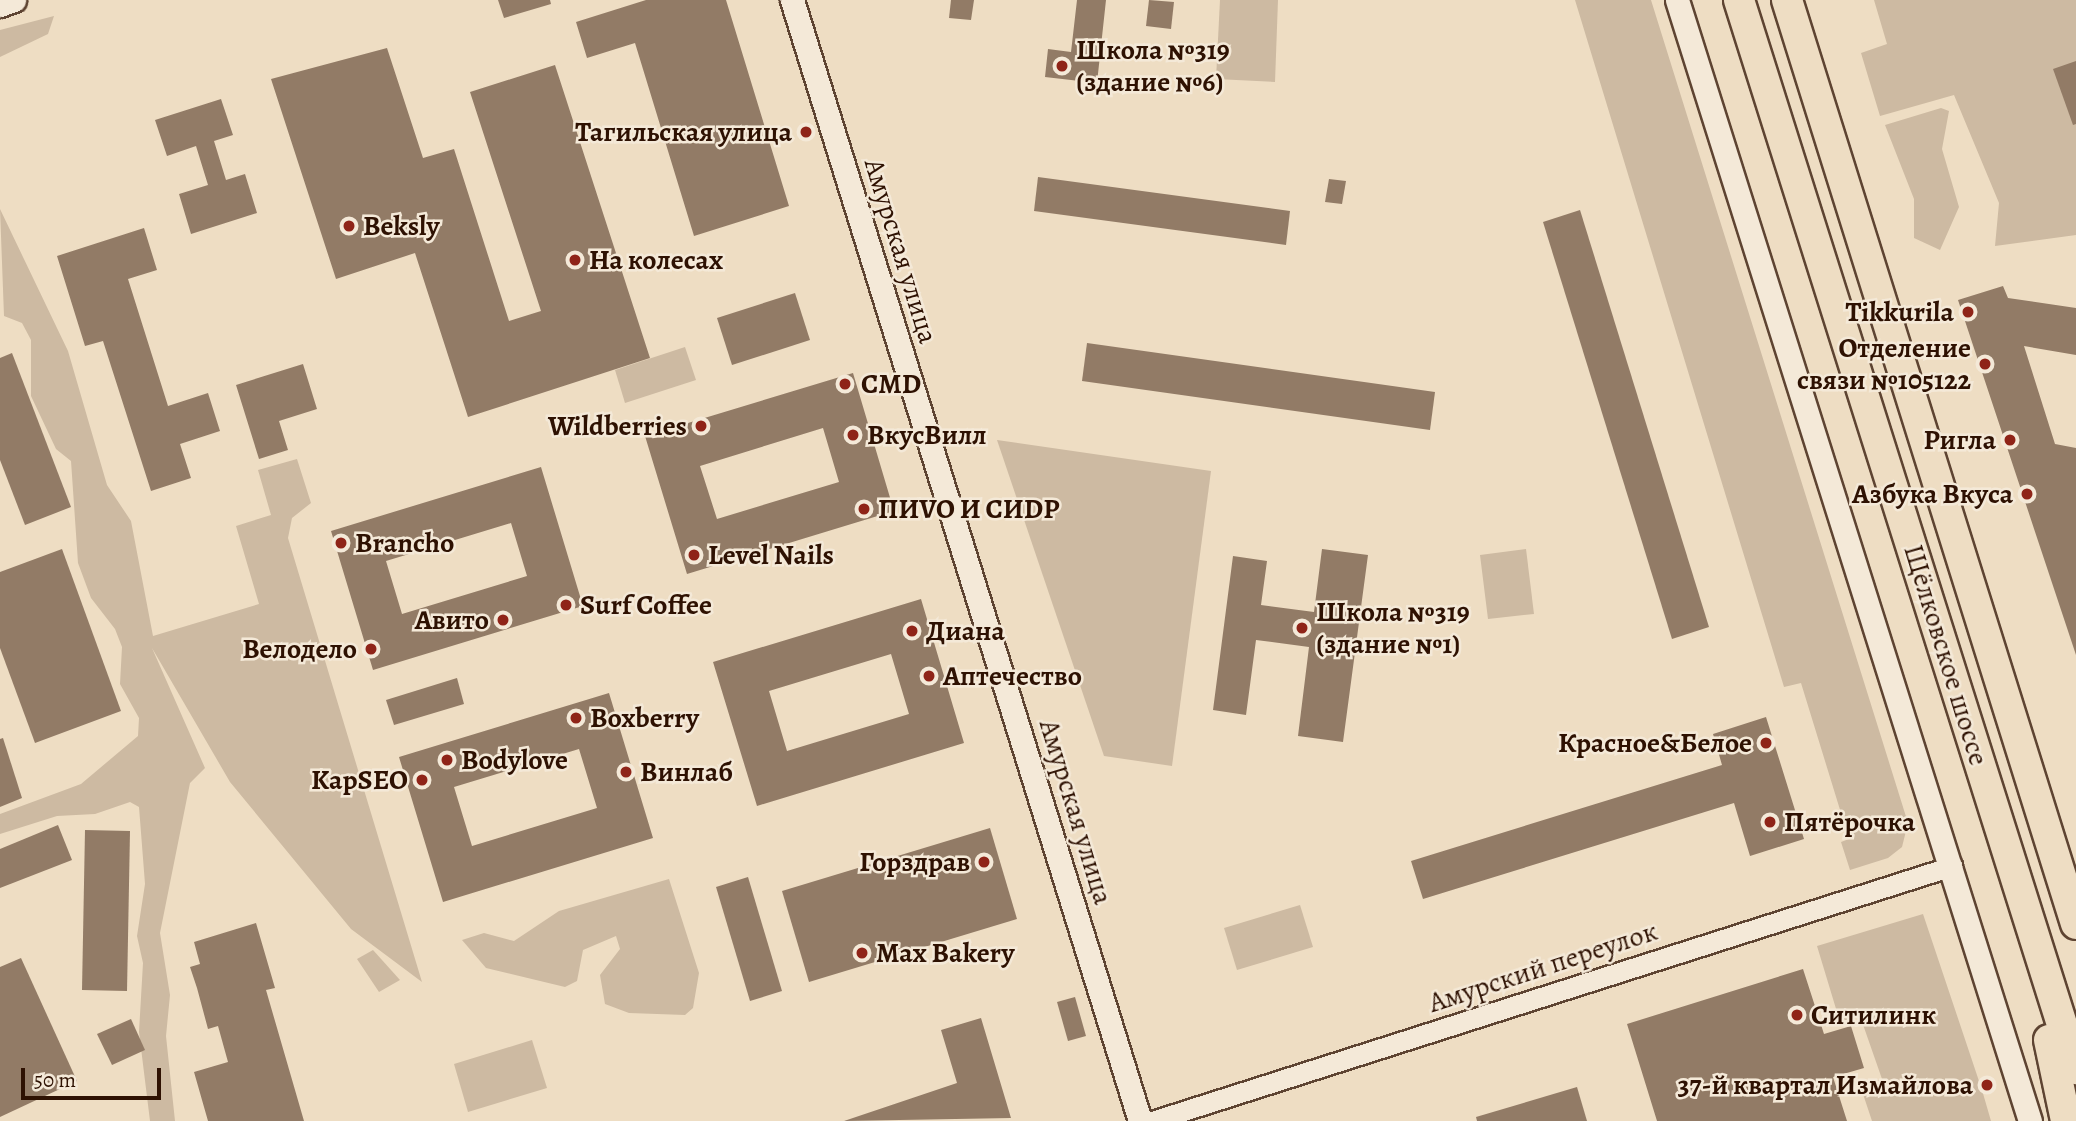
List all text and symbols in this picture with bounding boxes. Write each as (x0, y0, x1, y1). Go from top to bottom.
place label: Школа №319 (здание №6) (1076, 33, 1230, 99)
marker: Школа №319 (здание №6) (1054, 58, 1070, 74)
place label: Тагильская улица (575, 115, 792, 149)
marker: Тагильская улица (798, 124, 814, 140)
street label: Амурская улица (857, 155, 945, 347)
place label: Beksly (363, 209, 439, 243)
marker: Beksly (341, 218, 357, 234)
place label: На колесах (589, 243, 724, 277)
marker: На колесах (567, 252, 583, 268)
place label: Tikkurila (1845, 295, 1954, 329)
marker: Tikkurila (1960, 304, 1976, 320)
place label: Отделение связи №105122 (1797, 331, 1971, 397)
marker: Отделение связи №105122 (1977, 356, 1993, 372)
place label: CMD (861, 367, 921, 401)
marker: CMD (835, 374, 855, 394)
place label: Wildberries (548, 409, 687, 443)
marker: Wildberries (693, 418, 709, 434)
place label: ВкусВилл (867, 418, 987, 452)
place label: Ригла (1923, 423, 1996, 457)
marker: ВкусВилл (845, 427, 861, 443)
marker: Ригла (2002, 432, 2018, 448)
place label: Азбука Вкуса (1852, 477, 2013, 511)
marker: Азбука Вкуса (2019, 486, 2035, 502)
place label: ПИVO И СИDР (878, 492, 1059, 526)
marker: ПИVO И СИDР (856, 501, 872, 517)
place label: Brancho (355, 526, 454, 560)
marker: Brancho (333, 535, 349, 551)
place label: Level Nails (708, 538, 834, 572)
street label: Щёлковское шоссе (1896, 541, 1996, 769)
marker: Level Nails (686, 547, 702, 563)
place label: Surf Coffee (580, 588, 712, 622)
place label: Школа №319 (здание №1) (1316, 595, 1470, 661)
marker: Surf Coffee (558, 597, 574, 613)
place label: Авито (415, 603, 489, 637)
marker: Авито (495, 612, 511, 628)
place label: Диана (926, 614, 1005, 648)
marker: Школа №319 (здание №1) (1294, 620, 1310, 636)
marker: Диана (904, 623, 920, 639)
place label: Велодело (242, 632, 357, 666)
marker: Велодело (363, 641, 379, 657)
place label: Аптечество (943, 659, 1082, 693)
marker: Аптечество (921, 668, 937, 684)
place label: Boxberry (590, 701, 699, 735)
marker: Boxberry (568, 710, 584, 726)
street label: Амурская улица (1032, 716, 1120, 908)
place label: Красное&Белое (1558, 726, 1752, 760)
marker: Красное&Белое (1758, 735, 1774, 751)
place label: Bodylove (461, 743, 568, 777)
marker: Bodylove (439, 752, 455, 768)
place label: Винлаб (640, 755, 733, 789)
place label: KapSEO (311, 763, 408, 797)
marker: Винлаб (618, 764, 634, 780)
marker: KapSEO (414, 772, 430, 788)
place label: Пятёрочка (1784, 805, 1915, 839)
marker: Пятёрочка (1762, 814, 1778, 830)
place label: Горздрав (859, 845, 970, 879)
marker: Горздрав (976, 854, 992, 870)
street label: Амурский переулок (1424, 914, 1662, 1020)
place label: Max Bakery (876, 936, 1014, 970)
marker: Max Bakery (854, 945, 870, 961)
place label: Ситилинк (1811, 998, 1936, 1032)
marker: Ситилинк (1789, 1007, 1805, 1023)
scale bar (24, 1054, 164, 1098)
text: 50 m (34, 1066, 76, 1094)
place label: 37-й квартал Измайлова (1678, 1068, 1973, 1102)
marker: 37-й квартал Измайлова (1979, 1077, 1995, 1093)

